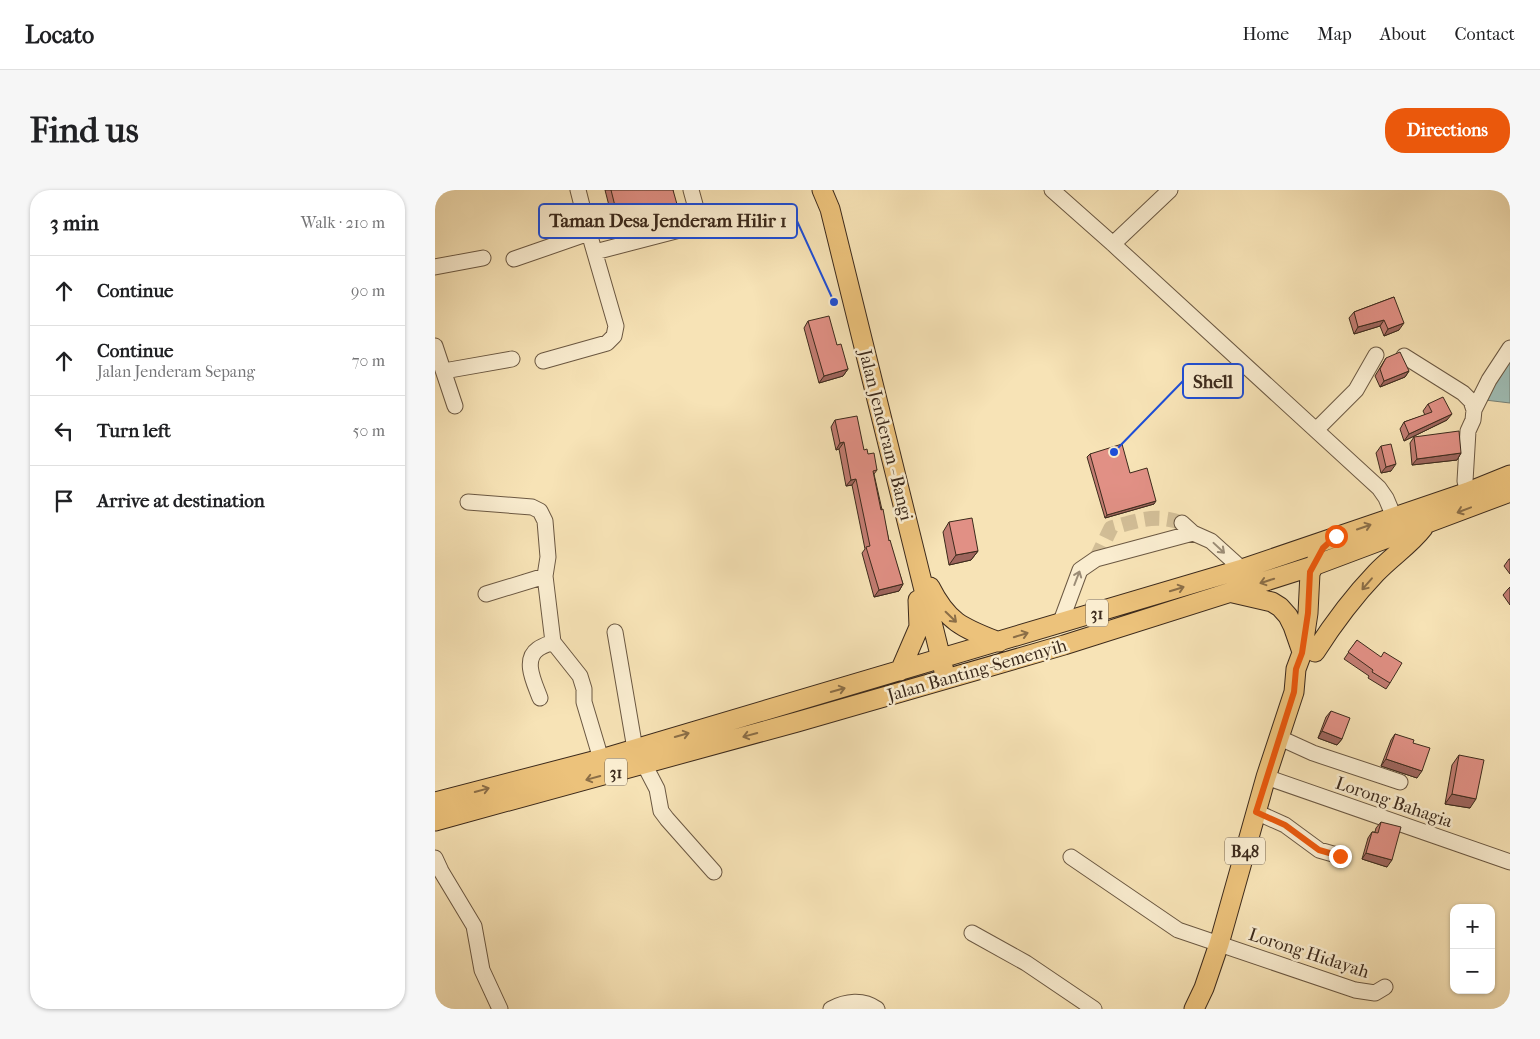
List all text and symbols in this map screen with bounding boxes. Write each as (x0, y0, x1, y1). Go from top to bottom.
text: Locato (25, 21, 94, 49)
text: Home (1242, 24, 1289, 45)
text: Map (1317, 24, 1352, 45)
text: About (1380, 24, 1426, 45)
text: Contact (1454, 24, 1515, 45)
button: Directions (1385, 108, 1510, 153)
text: Find us (30, 110, 139, 151)
callout: Taman Desa Jenderam Hilir 1 (539, 204, 797, 238)
text: Taman Desa Jenderam Hilir 1 (548, 210, 787, 232)
text: 3 min (50, 211, 99, 235)
text: Walk · 210 m (301, 213, 385, 232)
icon: ahead (50, 277, 78, 305)
text: Continue (97, 280, 173, 302)
text: 90 m (351, 281, 385, 300)
text: Continue (97, 340, 173, 362)
street label: Jalan Jenderam - Bangi (854, 345, 917, 523)
icon: ahead (50, 347, 78, 375)
text: 70 m (352, 351, 385, 370)
text: Jalan Jenderam Sepang (97, 362, 255, 381)
callout: Shell (1183, 364, 1243, 398)
text: Shell (1193, 371, 1234, 393)
icon: left (50, 417, 78, 445)
text: Turn left (97, 420, 171, 442)
text: 50 m (353, 421, 385, 440)
icon: arrive (50, 487, 78, 515)
text: Arrive at destination (97, 490, 265, 512)
one-way arrow (1457, 506, 1472, 515)
one-way arrow (1356, 522, 1372, 531)
route start (1325, 525, 1348, 548)
one-way arrow (1213, 542, 1226, 554)
one-way arrow (1073, 571, 1083, 586)
one-way arrow (1259, 577, 1275, 587)
one-way arrow (1361, 578, 1372, 591)
one-way arrow (1169, 583, 1185, 593)
road number: 31 (1086, 599, 1108, 626)
one-way arrow (945, 611, 957, 623)
one-way arrow (1013, 630, 1029, 640)
street label: Jalan Banting-Semenyih (883, 635, 1069, 707)
one-way arrow (829, 684, 845, 694)
one-way arrow (673, 730, 689, 740)
one-way arrow (743, 731, 759, 740)
road number: 31 (605, 758, 627, 786)
street label: Lorong Bahagia (1333, 773, 1456, 833)
one-way arrow (586, 774, 602, 783)
one-way arrow (474, 785, 490, 794)
road number: B48 (1225, 838, 1265, 864)
route end (1329, 845, 1352, 868)
map controls (1450, 904, 1495, 994)
button: + (1450, 904, 1495, 949)
street label: Lorong Hidayah (1246, 924, 1372, 983)
button: − (1450, 949, 1495, 994)

